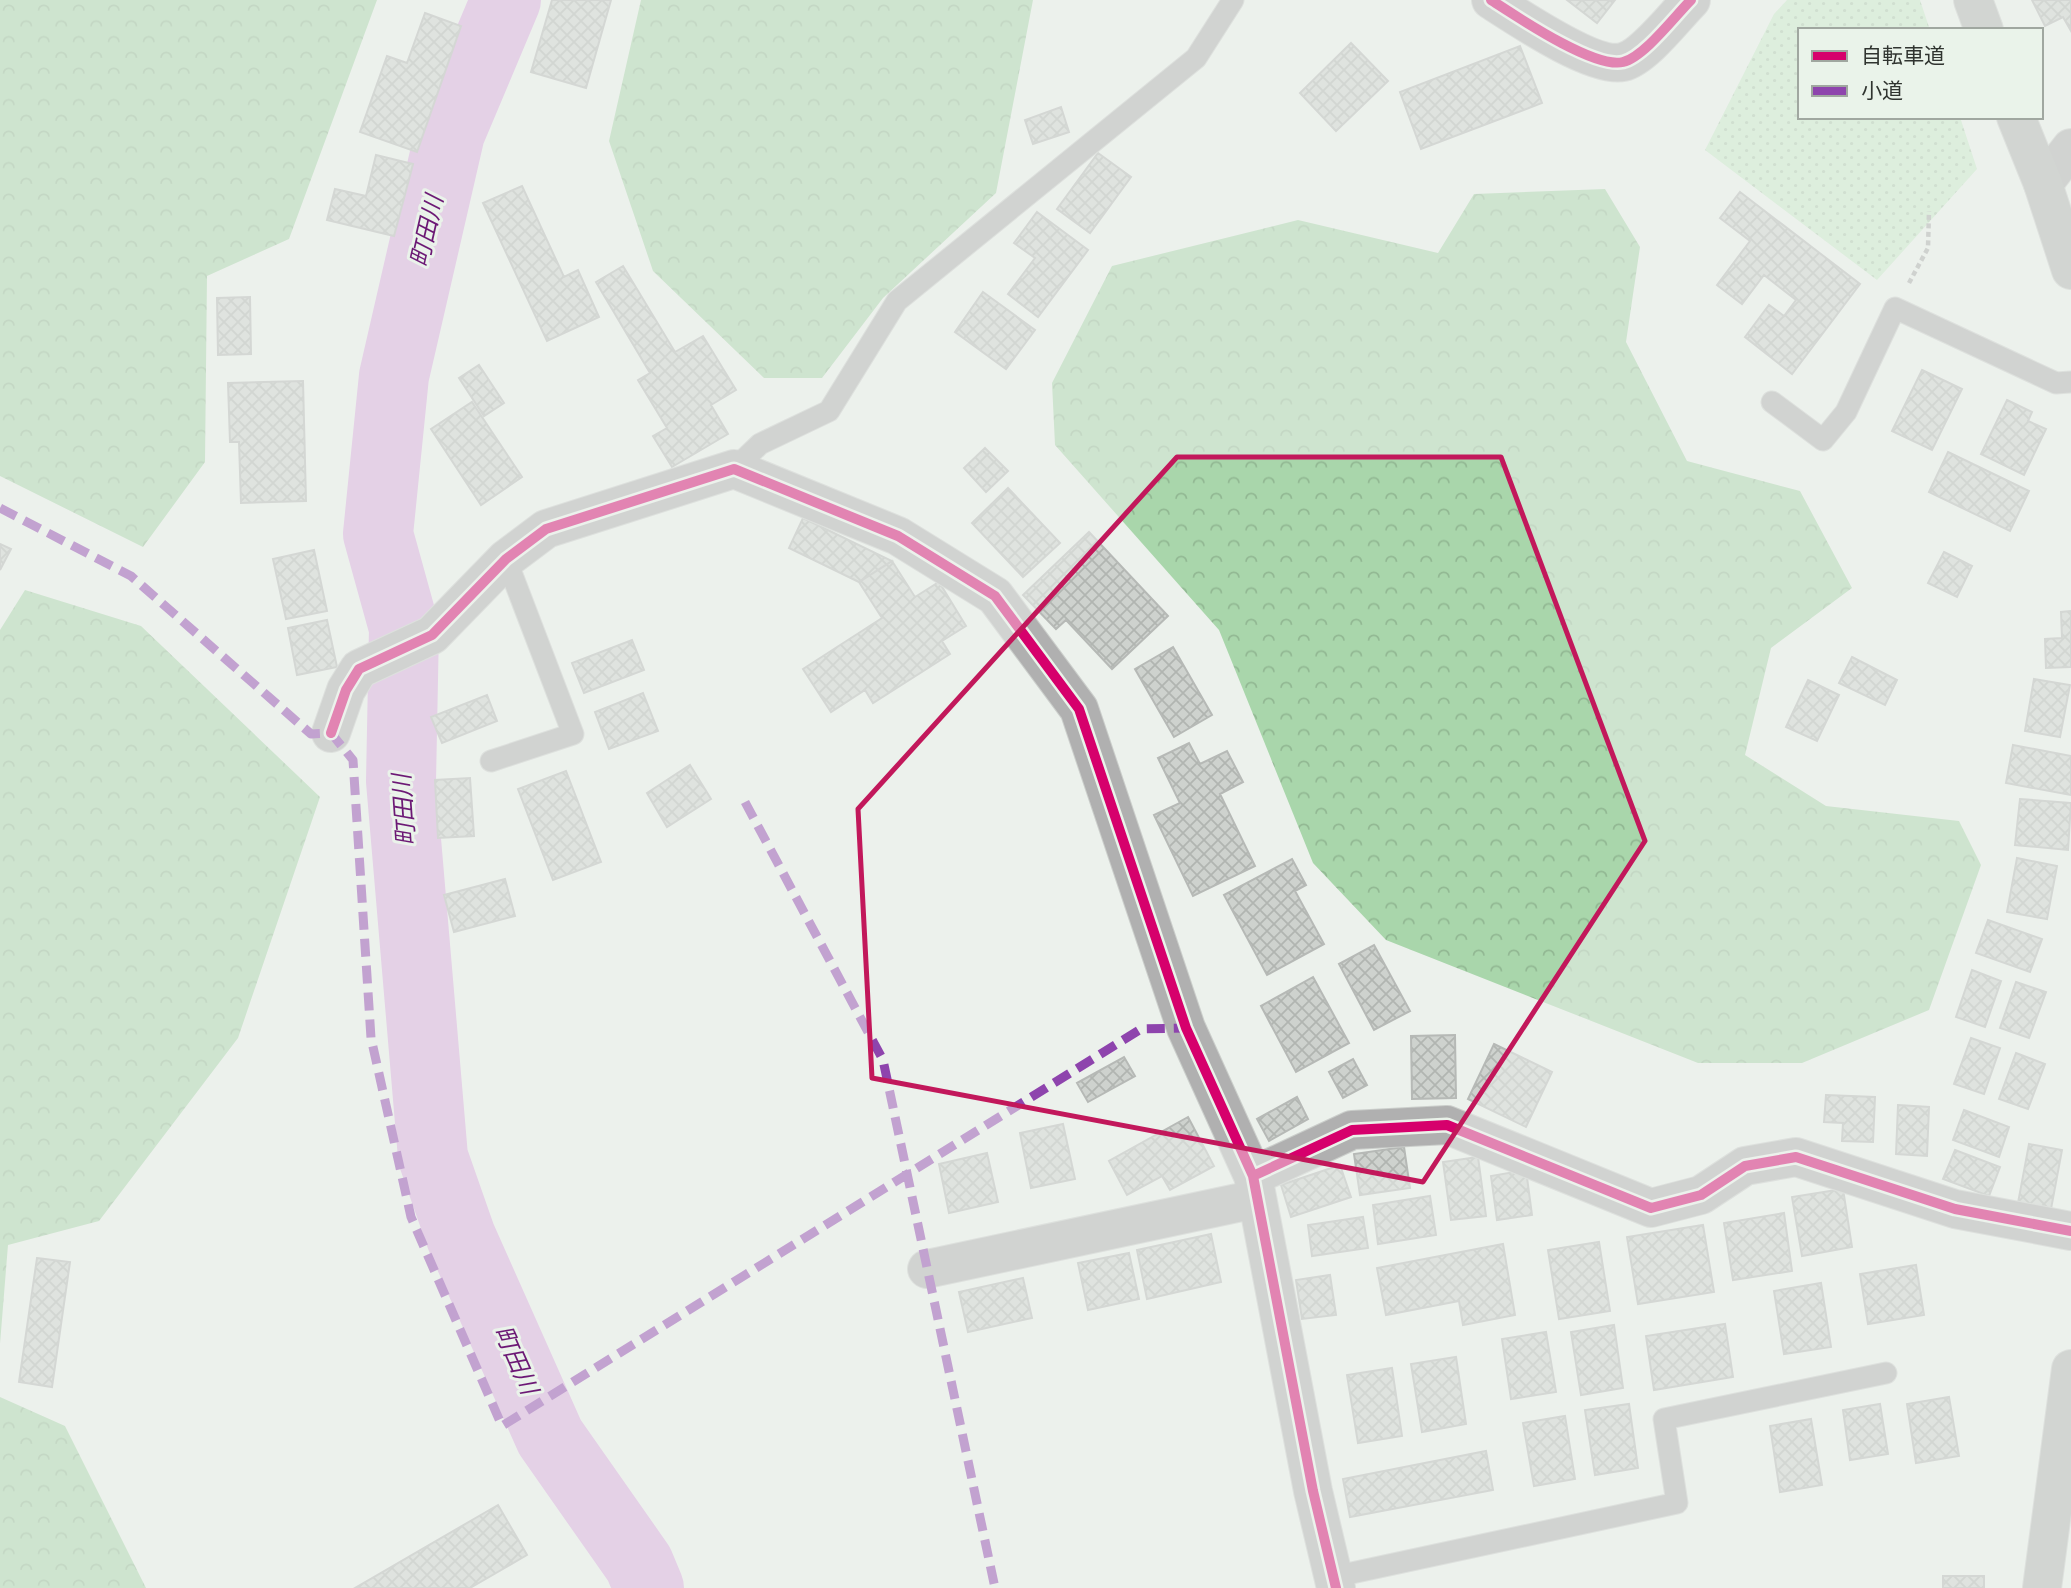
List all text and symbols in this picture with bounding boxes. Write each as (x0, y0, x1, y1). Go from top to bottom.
legend (1798, 28, 2043, 119)
text: 自転車道 (1861, 43, 1945, 68)
text: 小道 (1861, 78, 1903, 103)
water label: 町田川 (405, 190, 449, 269)
water label: 町田川 (387, 770, 420, 847)
water label: 町田川 (489, 1321, 545, 1401)

